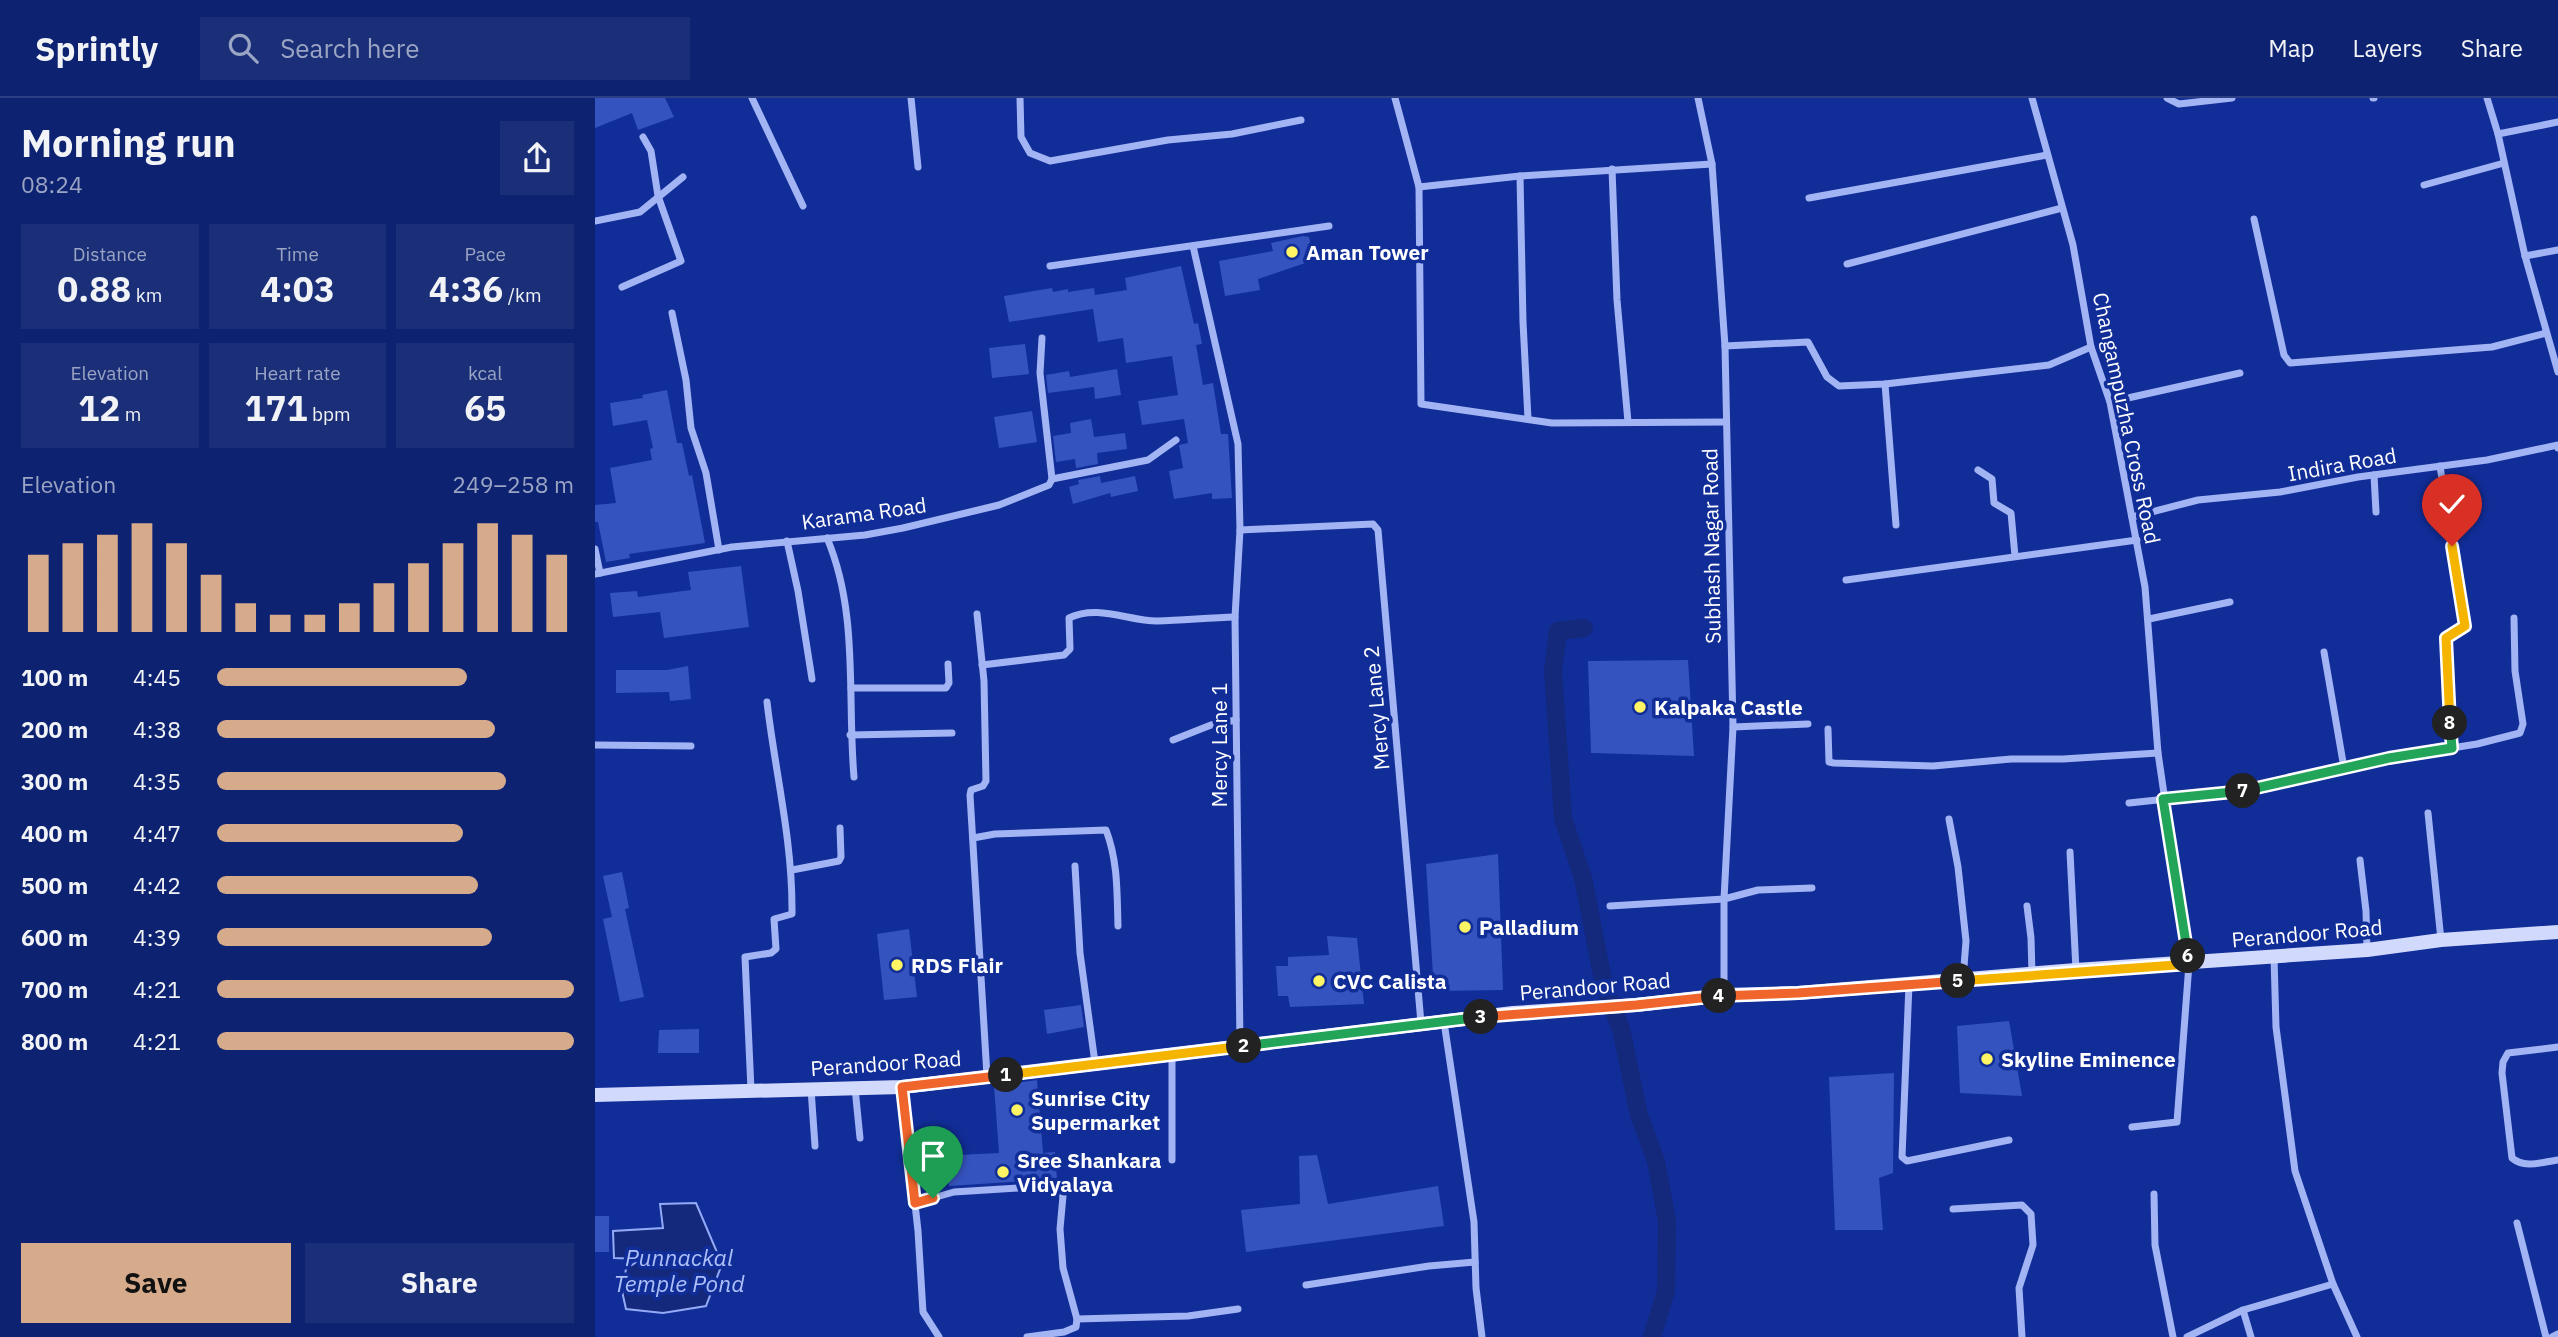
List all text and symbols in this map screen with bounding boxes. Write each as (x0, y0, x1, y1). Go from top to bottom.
search box (200, 17, 690, 80)
text: Sprintly (35, 27, 158, 70)
icon: search (224, 29, 262, 67)
text: Search here (280, 31, 420, 65)
text: Map (2268, 32, 2315, 64)
text: Layers (2353, 32, 2423, 64)
text: Share (2461, 32, 2523, 64)
text: Morning run (21, 118, 236, 167)
button: share (500, 121, 574, 195)
text: 08:24 (21, 169, 83, 199)
place label: Aman Tower (1306, 238, 1429, 266)
text: Distance (73, 242, 147, 266)
text: Time (276, 242, 319, 266)
text: Pace (464, 242, 506, 266)
marker: Aman Tower (1284, 244, 1300, 260)
text: 0.88 (57, 266, 131, 312)
text: 4:03 (260, 266, 335, 312)
text: 4:36 (429, 266, 503, 312)
text: km (131, 283, 162, 307)
text: /km (503, 283, 542, 307)
street label: Changampuzha Cross Road (2087, 290, 2167, 546)
text: Elevation (70, 361, 149, 385)
text: Heart rate (254, 361, 341, 385)
text: kcal (468, 361, 502, 385)
text: 12 (78, 385, 120, 431)
text: 171 (244, 385, 307, 431)
text: 65 (464, 385, 506, 431)
text: m (120, 402, 141, 426)
text: bpm (307, 402, 351, 426)
street label: Indira Road (2285, 441, 2399, 487)
street label: Subhash Nagar Road (1695, 448, 1727, 644)
text: Elevation (21, 469, 116, 499)
text: 249–258 m (452, 469, 574, 499)
pin (2422, 474, 2482, 546)
icon: check (2433, 485, 2471, 523)
street label: Karama Road (800, 490, 928, 536)
street label: Mercy Lane 2 (1357, 645, 1395, 771)
text: 100 m (21, 662, 88, 692)
text: 4:45 (133, 662, 181, 692)
street label: Mercy Lane 1 (1205, 683, 1233, 807)
place label: Kalpaka Castle (1654, 693, 1803, 721)
marker: Kalpaka Castle (1632, 699, 1648, 715)
pin: 8 (2433, 706, 2467, 740)
text: 8 (2444, 710, 2455, 734)
text: 200 m (21, 714, 88, 744)
text: 4:38 (133, 714, 181, 744)
text: 300 m (21, 766, 88, 796)
text: 4:35 (133, 766, 181, 796)
pin: 7 (2225, 774, 2261, 808)
text: 7 (2237, 778, 2248, 802)
text: 400 m (21, 818, 88, 848)
text: 4:47 (133, 818, 181, 848)
text: 500 m (21, 870, 88, 900)
text: 4:42 (133, 870, 181, 900)
street label: Perandoor Road (2230, 912, 2384, 954)
place label: Palladium (1479, 913, 1579, 941)
marker: Palladium (1457, 919, 1473, 935)
text: 600 m (21, 922, 88, 952)
text: 4:39 (133, 922, 181, 952)
pin: 6 (2171, 938, 2205, 974)
text: 6 (2182, 943, 2193, 967)
place label: RDS Flair (911, 951, 1003, 979)
marker: RDS Flair (889, 957, 905, 973)
pin: 5 (1941, 964, 1975, 998)
street label: Perandoor Road (1518, 965, 1672, 1007)
place label: CVC Calista (1333, 967, 1447, 995)
text: 5 (1952, 968, 1963, 992)
marker: CVC Calista (1311, 973, 1327, 989)
text: 700 m (21, 974, 88, 1004)
text: 4:21 (133, 974, 181, 1004)
pin: 4 (1701, 978, 1737, 1014)
text: 4 (1713, 983, 1724, 1007)
pin: 3 (1463, 1000, 1498, 1034)
text: 3 (1475, 1004, 1486, 1028)
text: 800 m (21, 1026, 88, 1056)
text: 4:21 (133, 1026, 181, 1056)
pin: 2 (1227, 1028, 1261, 1063)
text: 2 (1238, 1033, 1249, 1057)
street label: Perandoor Road (810, 1044, 962, 1082)
place label: Skyline Eminence (2001, 1045, 2176, 1073)
marker: Skyline Eminence (1979, 1051, 1995, 1067)
pin: 1 (989, 1058, 1023, 1093)
text: 1 (1000, 1062, 1011, 1086)
place label: Sunrise City Supermarket (1031, 1084, 1160, 1136)
marker: Sunrise City Supermarket (1009, 1102, 1025, 1118)
pin (903, 1126, 963, 1198)
icon: arrive (914, 1137, 952, 1175)
place label: Sree Shankara Vidyalaya (1017, 1146, 1161, 1198)
marker: Sree Shankara Vidyalaya (995, 1164, 1011, 1180)
water label: Punnackal Temple Pond (613, 1242, 745, 1298)
button: Save (21, 1243, 291, 1323)
button: Share (305, 1243, 574, 1323)

